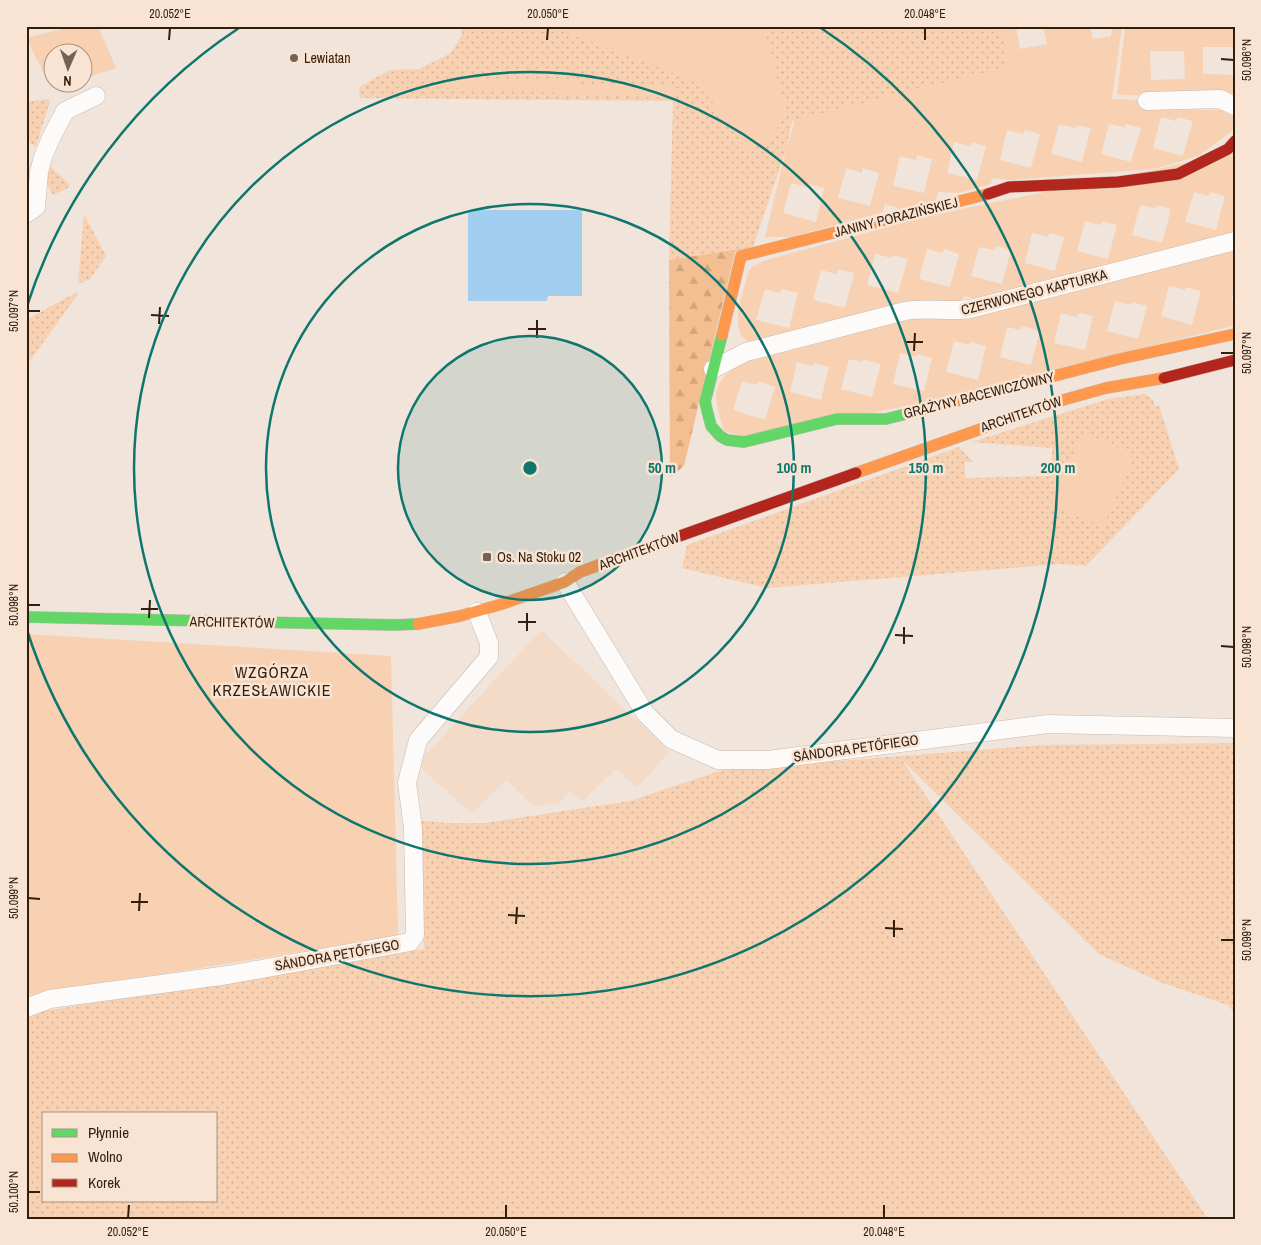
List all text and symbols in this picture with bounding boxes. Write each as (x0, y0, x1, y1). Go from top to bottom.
text: 20.052°E (149, 6, 191, 22)
text: 20.050°E (527, 6, 569, 22)
text: 20.048°E (904, 6, 946, 22)
text: 50.096°N (1239, 39, 1255, 81)
north arrow (42, 42, 92, 92)
place label: Lewiatan (304, 49, 351, 67)
marker: Lewiatan (288, 52, 300, 64)
text: N (63, 72, 72, 90)
street label: JANINY PORAZIŃSKIEJ (832, 193, 960, 241)
street label: CZERWONEGO KAPTURKA (959, 265, 1109, 319)
text: 50.097°N (6, 290, 22, 332)
text: 50.097°N (1239, 332, 1255, 374)
street label: GRAŻYNY BACEWICZÓWNY (902, 367, 1057, 422)
street label: ARCHITEKTÓW (977, 392, 1064, 437)
text: 50 m (648, 457, 676, 478)
text: 100 m (777, 457, 811, 478)
text: 150 m (909, 457, 943, 478)
text: 200 m (1041, 457, 1075, 478)
centre of rings (521, 459, 539, 477)
street label: ARCHITEKTÓW (595, 528, 682, 574)
place label: Os. Na Stoku 02 (497, 548, 581, 566)
marker: Os. Na Stoku 02 (481, 551, 493, 563)
text: 50.098°N (6, 584, 22, 626)
street label: ARCHITEKTÓW (189, 612, 275, 632)
text: 50.098°N (1239, 626, 1255, 668)
district label: WZGÓRZA KRZESŁAWICKIE (213, 661, 331, 701)
street label: SÁNDORA PETŐFIEGO (792, 730, 920, 766)
text: 50.099°N (6, 877, 22, 919)
text: 50.099°N (1239, 919, 1255, 961)
street label: SÁNDORA PETŐFIEGO (273, 935, 401, 975)
legend (42, 1112, 218, 1202)
text: Płynnie (88, 1122, 129, 1143)
text: Wolno (88, 1146, 123, 1167)
text: 50.100°N (6, 1171, 22, 1213)
text: Korek (88, 1172, 121, 1193)
text: 20.052°E (107, 1224, 149, 1240)
text: 20.050°E (485, 1224, 527, 1240)
text: 20.048°E (863, 1224, 905, 1240)

